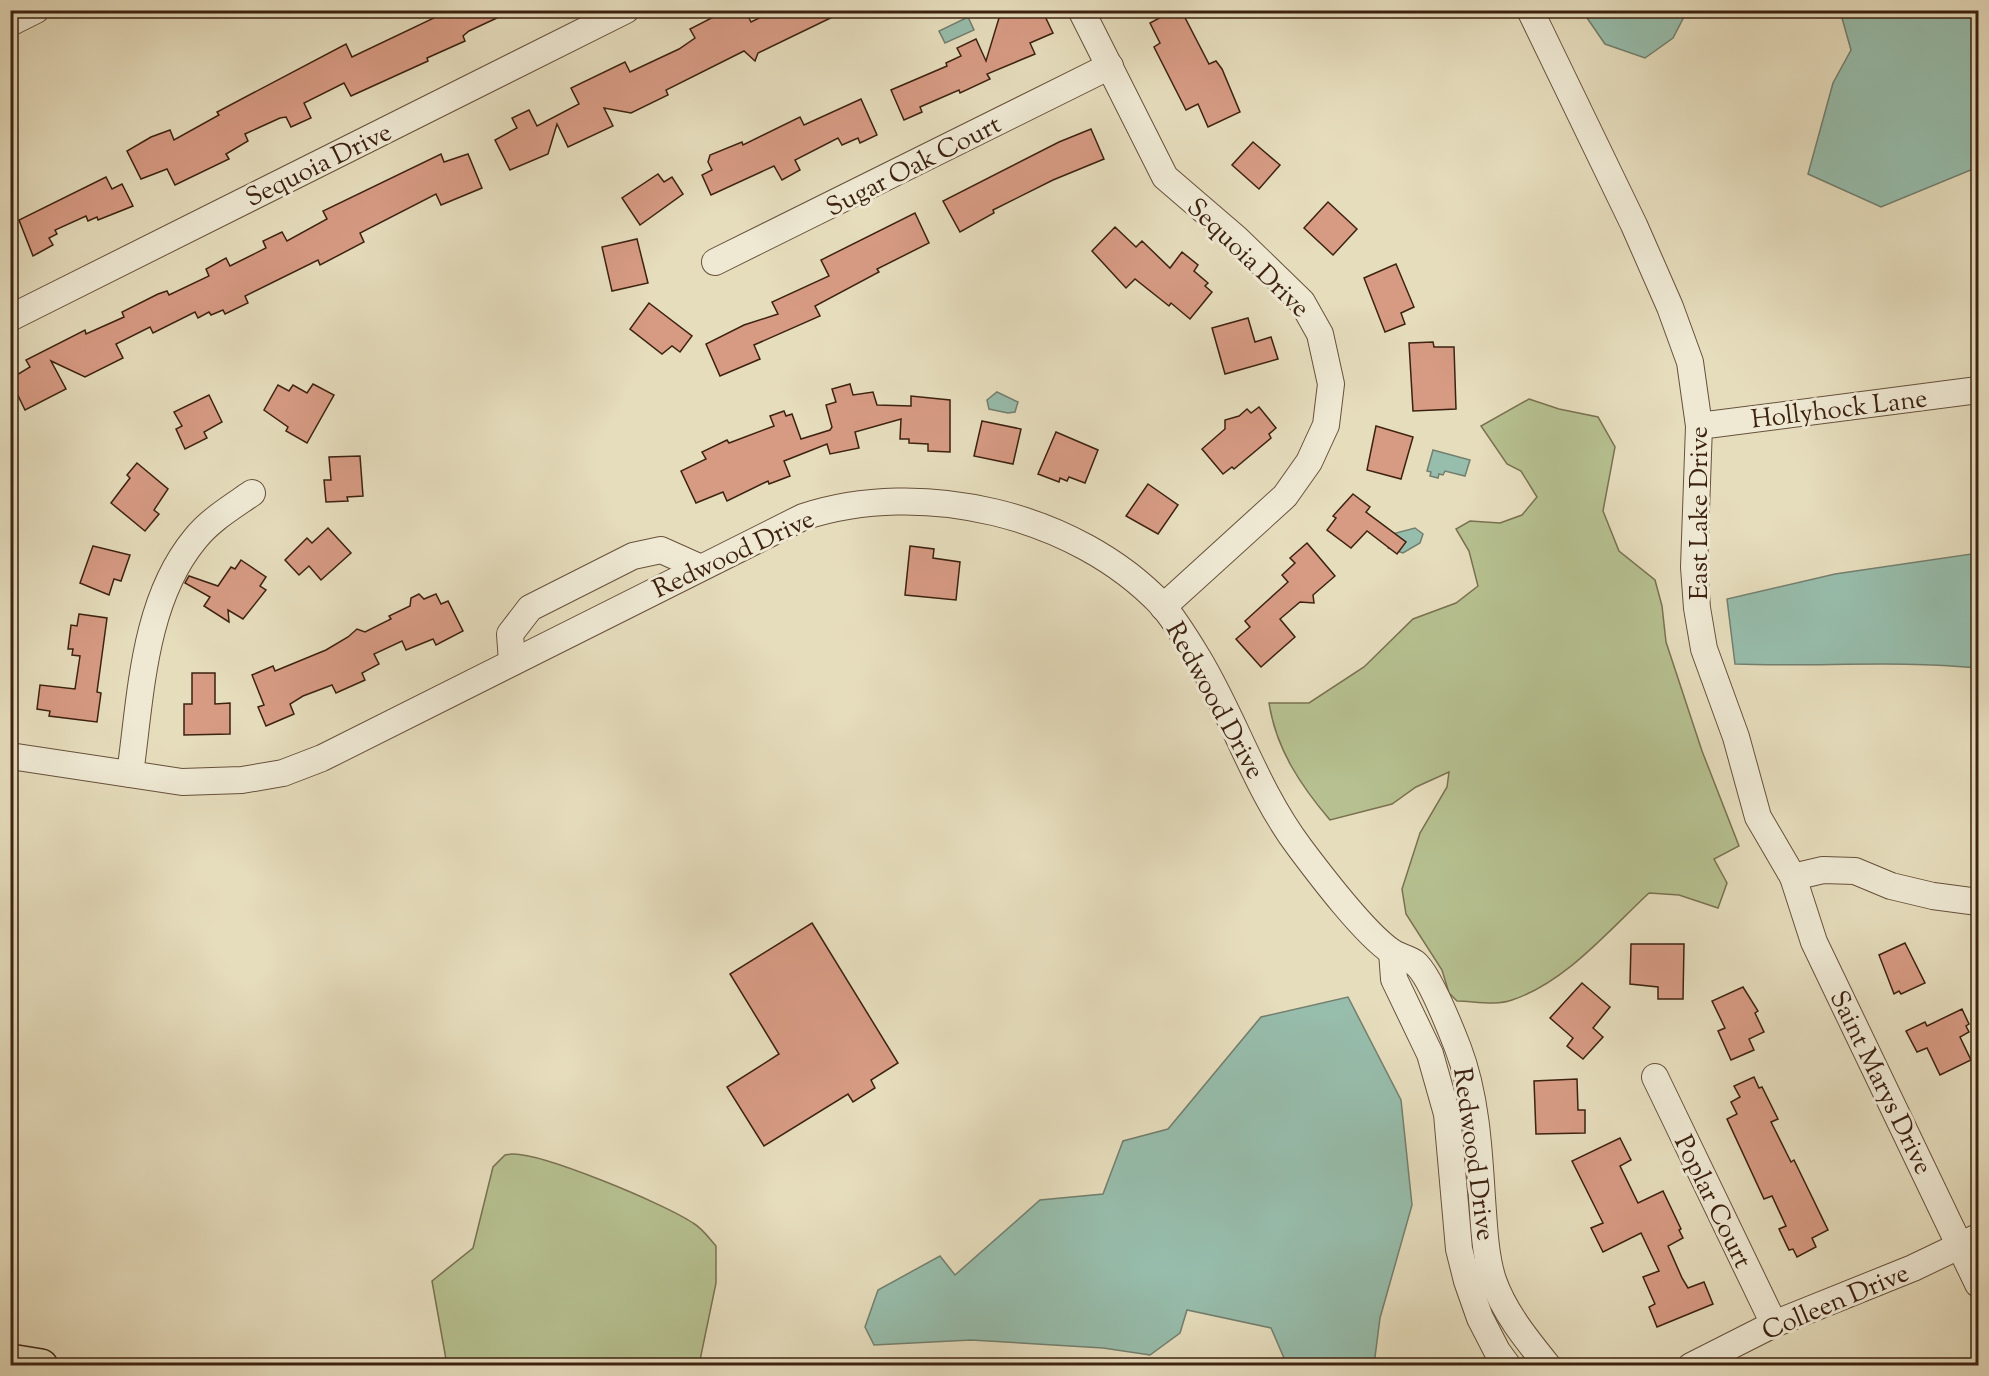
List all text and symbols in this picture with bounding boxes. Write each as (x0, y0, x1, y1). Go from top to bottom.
street label: Sugar Oak Court (820, 107, 1008, 227)
street label: Sequoia Drive (240, 115, 398, 218)
street label: Sequoia Drive (1177, 190, 1317, 327)
street label: Hollyhock Lane (1749, 381, 1929, 440)
street label: East Lake Drive (1682, 426, 1719, 600)
street label: Redwood Drive (647, 502, 821, 609)
street label: Redwood Drive (1155, 616, 1272, 786)
street label: Saint Marys Drive (1819, 985, 1940, 1182)
street label: Redwood Drive (1442, 1065, 1503, 1243)
street label: Poplar Court (1664, 1129, 1760, 1275)
street label: Colleen Drive (1757, 1256, 1915, 1351)

